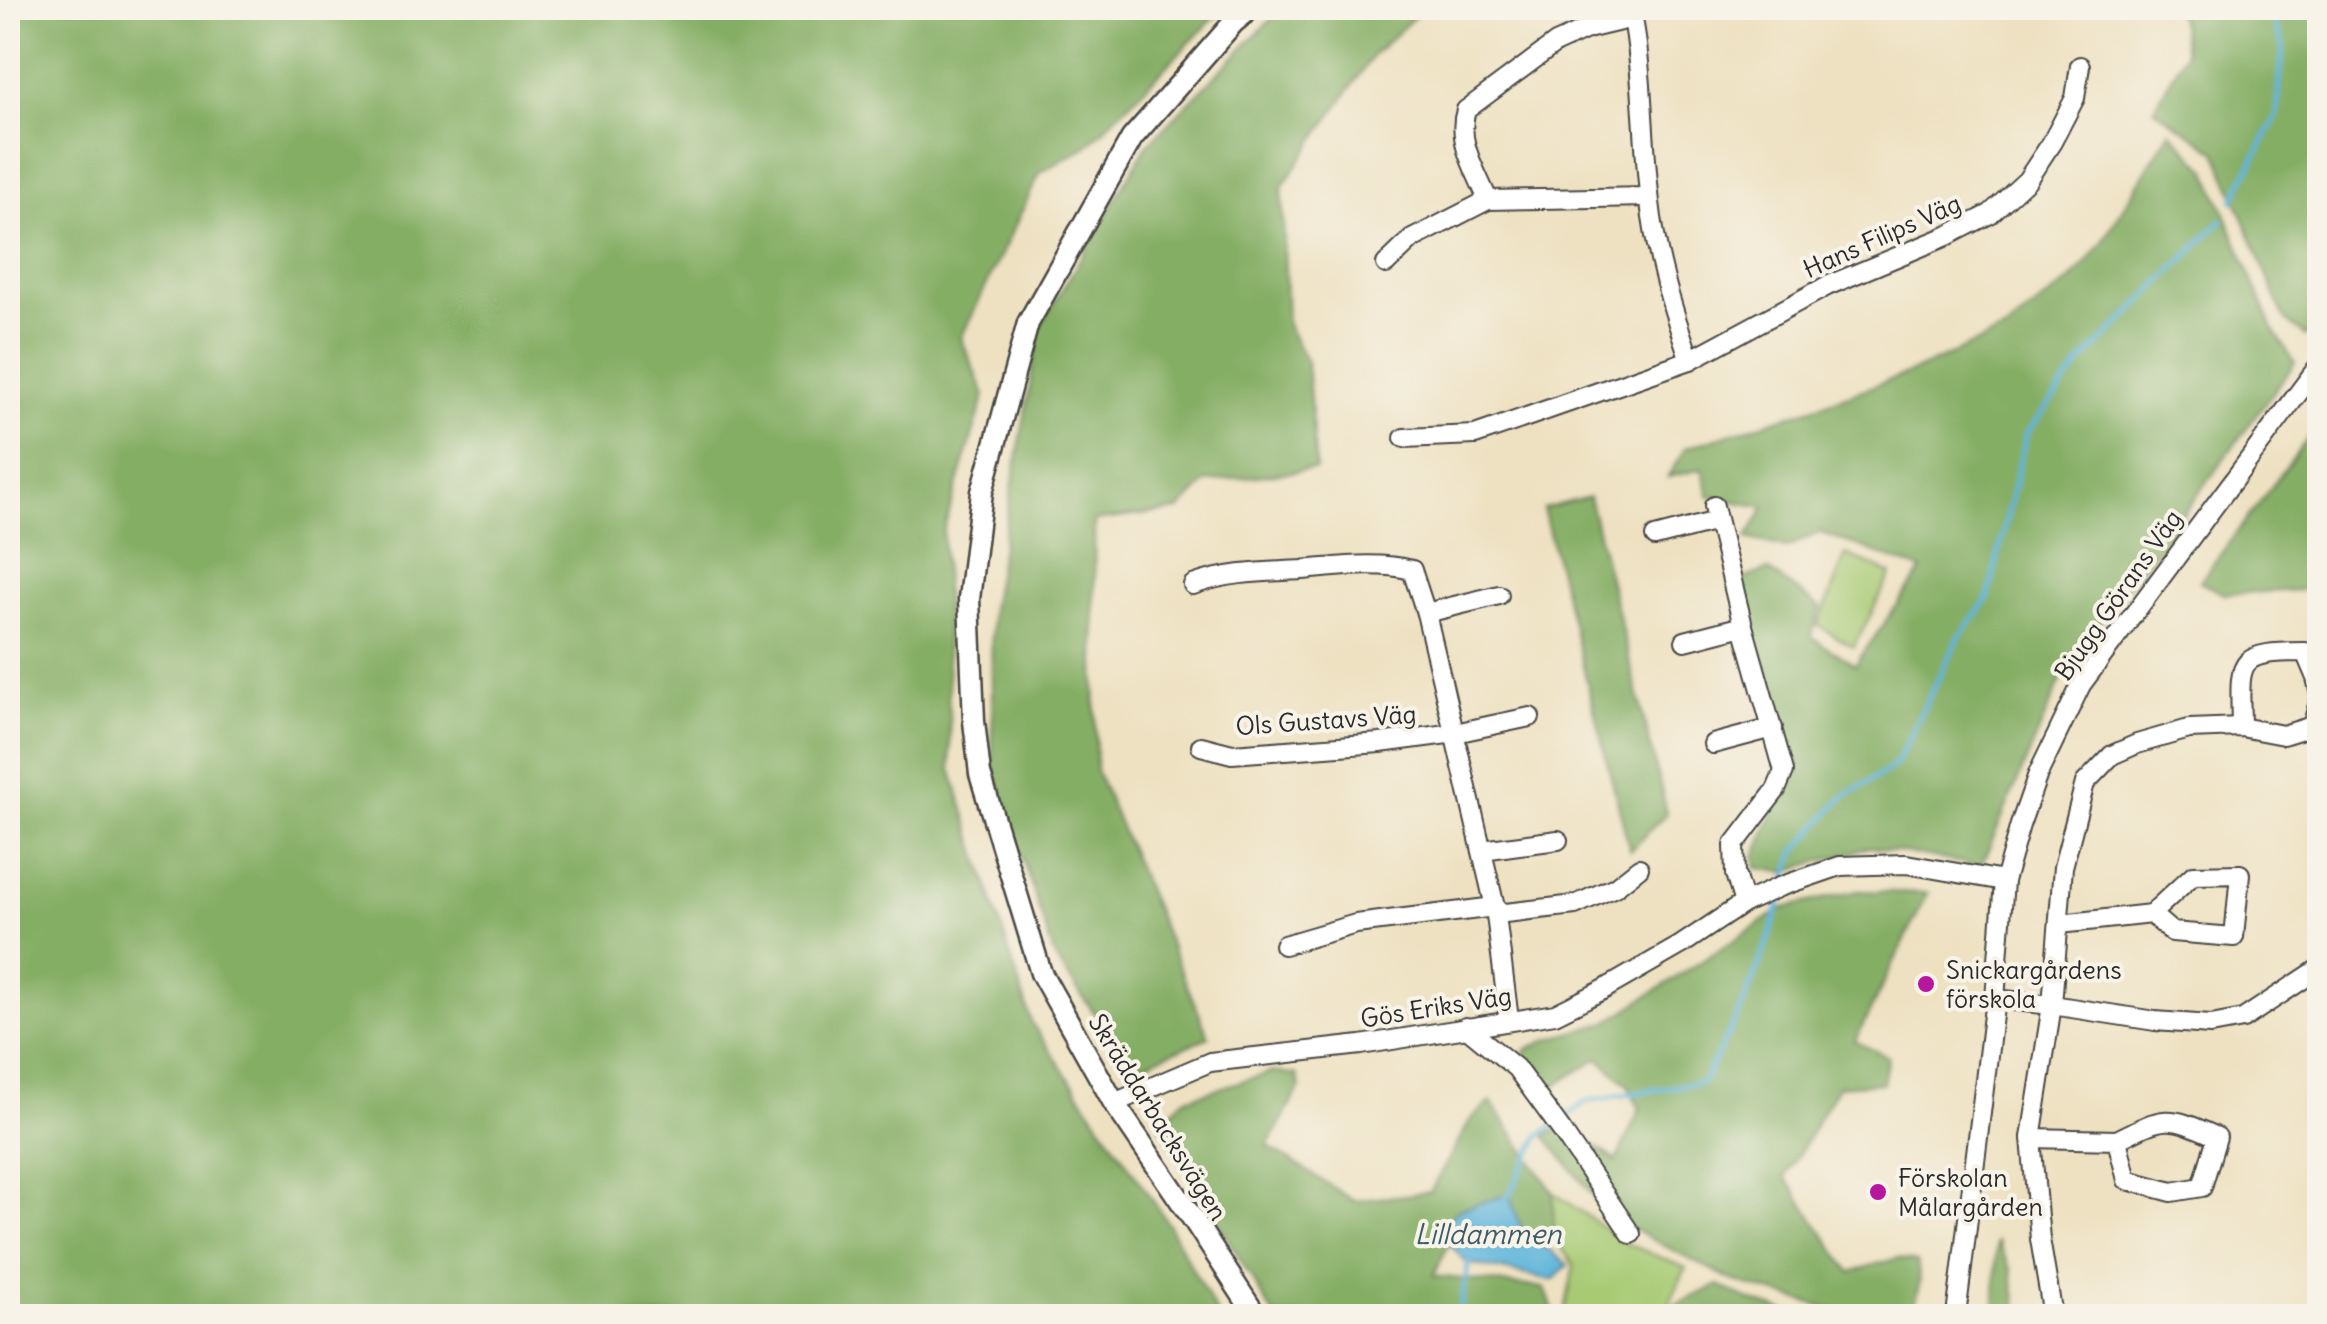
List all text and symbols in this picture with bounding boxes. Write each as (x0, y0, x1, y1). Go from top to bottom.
street label: Hans Filips Väg (1798, 187, 1966, 285)
street label: Bjugg Görans Väg (2047, 503, 2189, 687)
street label: Ols Gustavs Väg (1235, 698, 1417, 742)
place label: Snickargårdens förskola (1946, 954, 2122, 1015)
marker: Snickargårdens förskola (1915, 973, 1937, 995)
street label: Gös Eriks Väg (1358, 979, 1514, 1035)
street label: Skräddarbacksvägen (1081, 1008, 1235, 1226)
place label: Förskolan Målargården (1898, 1162, 2043, 1223)
marker: Förskolan Målargården (1867, 1181, 1889, 1203)
water label: Lilldammen (1415, 1216, 1562, 1252)

